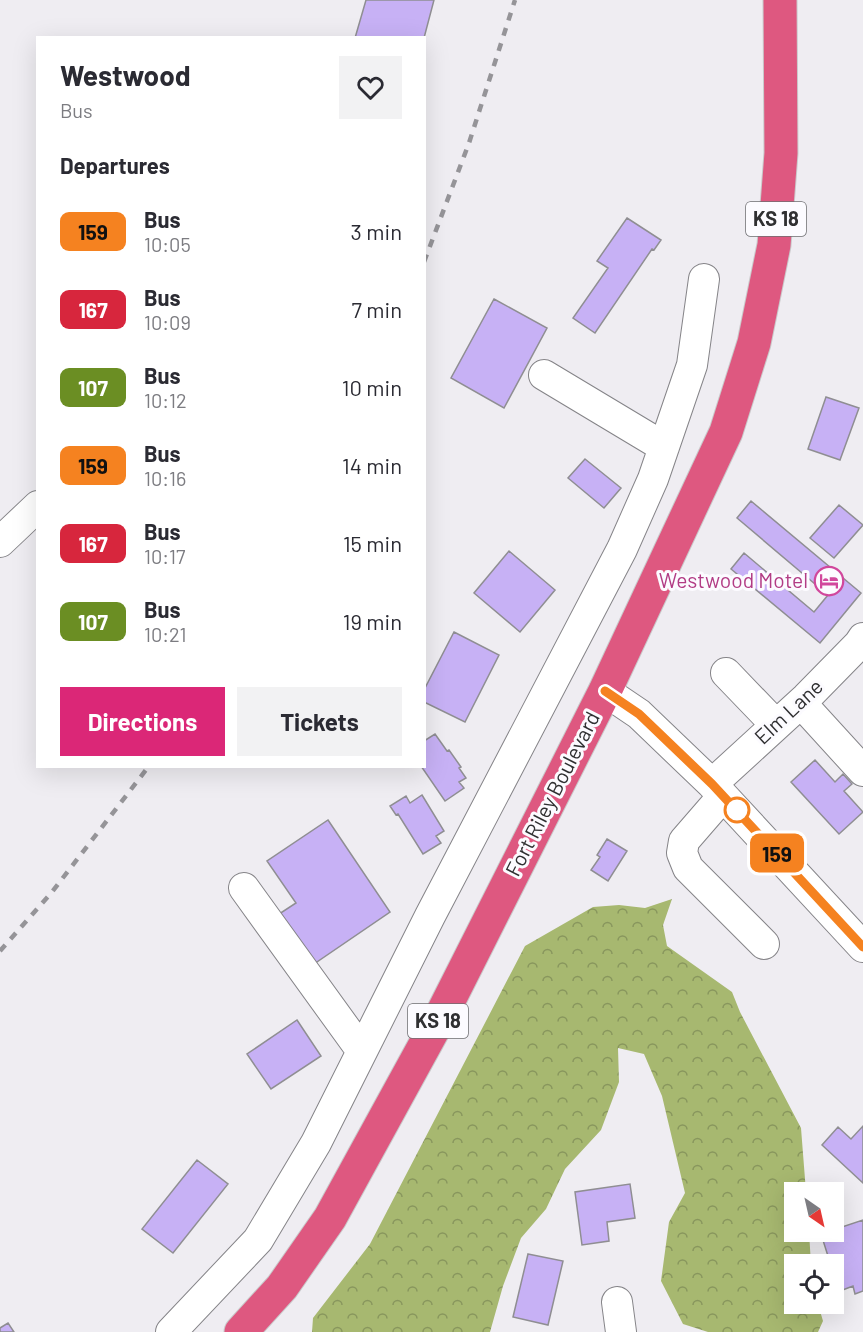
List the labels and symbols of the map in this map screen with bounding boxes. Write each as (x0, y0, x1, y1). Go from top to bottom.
road number: KS 18 (746, 202, 806, 236)
hotel icon: Westwood Motel (813, 565, 845, 597)
place label: Westwood Motel (659, 567, 808, 592)
street label: Elm Lane (749, 673, 827, 749)
street label: Fort Riley Boulevard (499, 707, 604, 880)
unlabelled marker (724, 797, 750, 823)
line badge: 159 (742, 834, 812, 872)
road number: KS 18 (408, 1004, 468, 1038)
north arrow (784, 1182, 844, 1242)

